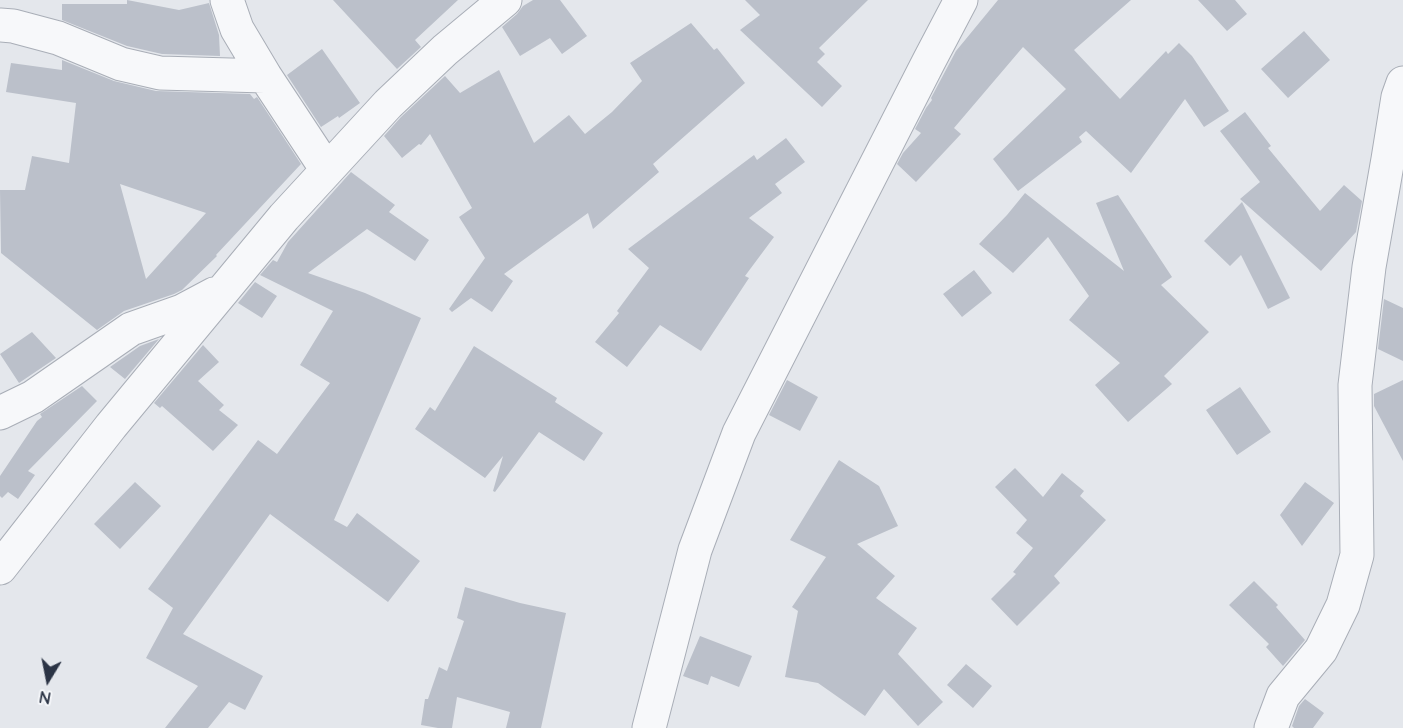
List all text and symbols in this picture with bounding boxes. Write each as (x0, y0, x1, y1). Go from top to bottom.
north arrow (18, 650, 78, 710)
text: N (37, 687, 52, 709)

